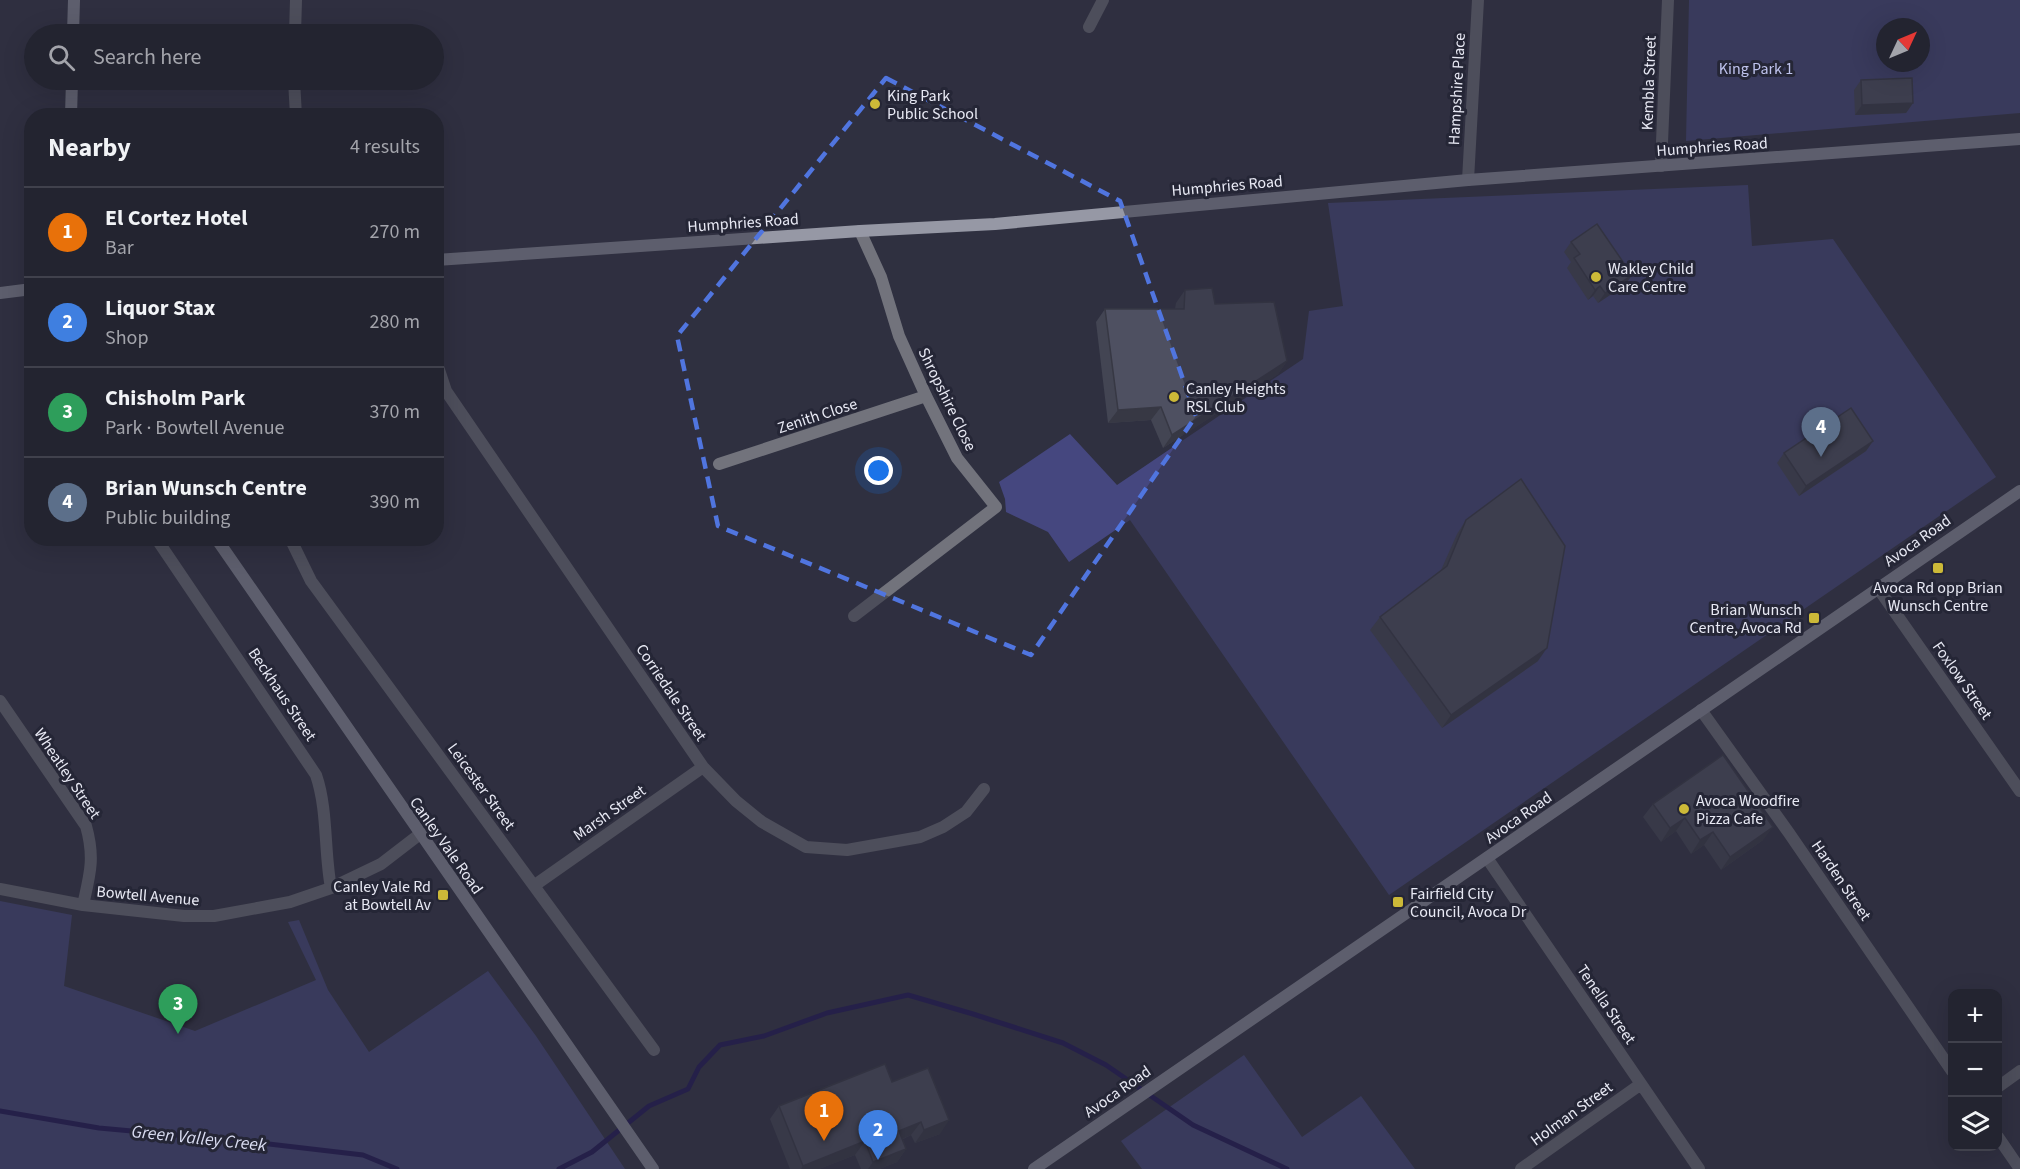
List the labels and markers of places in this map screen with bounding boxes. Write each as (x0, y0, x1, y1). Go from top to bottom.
place label: King Park Public School (887, 85, 978, 125)
marker: King Park Public School (868, 97, 882, 111)
place label: Wakley Child Care Centre (1608, 258, 1694, 298)
marker: Wakley Child Care Centre (1589, 270, 1603, 284)
place label: Canley Heights RSL Club (1186, 378, 1286, 418)
marker: Canley Heights RSL Club (1167, 390, 1181, 404)
pin: 4 (1802, 408, 1840, 457)
marker: Avoca Rd opp Brian Wunsch Centre (1931, 561, 1945, 575)
place label: Avoca Rd opp Brian Wunsch Centre (1873, 577, 2003, 617)
place label: Brian Wunsch Centre, Avoca Rd (1689, 599, 1802, 639)
marker: Brian Wunsch Centre, Avoca Rd (1807, 611, 1821, 625)
place label: Avoca Woodfire Pizza Cafe (1696, 790, 1800, 830)
marker: Avoca Woodfire Pizza Cafe (1677, 802, 1691, 816)
place label: Canley Vale Rd at Bowtell Av (333, 876, 432, 916)
place label: Fairfield City Council, Avoca Dr (1410, 883, 1527, 923)
marker: Canley Vale Rd at Bowtell Av (436, 888, 450, 902)
marker: Fairfield City Council, Avoca Dr (1391, 895, 1405, 909)
pin: 3 (158, 984, 198, 1034)
pin: 1 (804, 1092, 844, 1141)
pin: 2 (858, 1110, 898, 1160)

